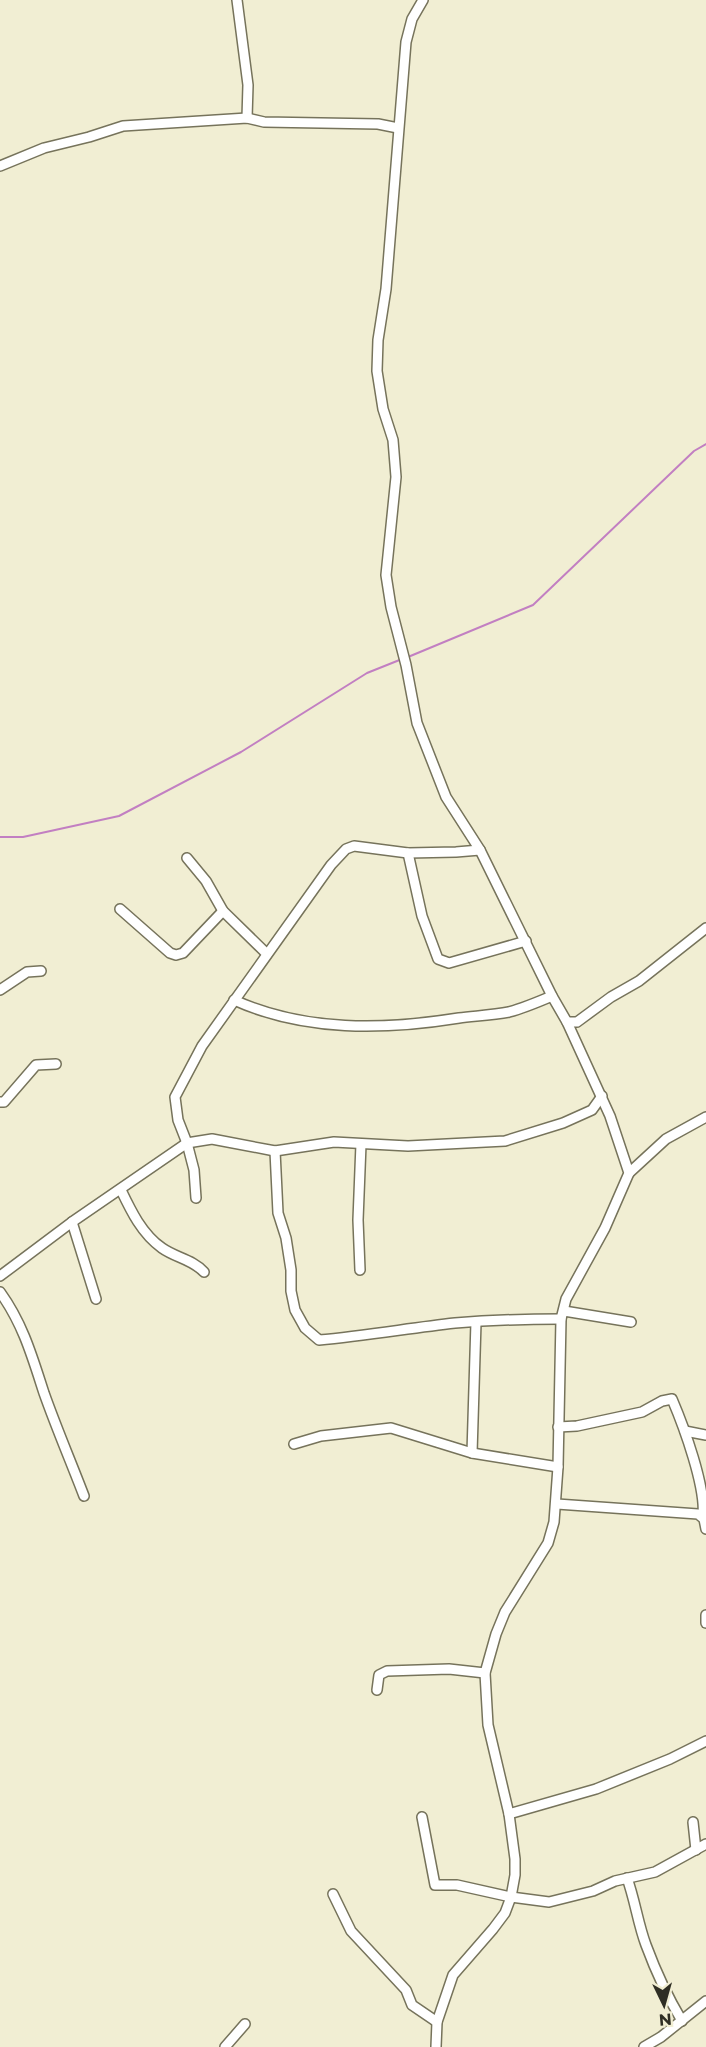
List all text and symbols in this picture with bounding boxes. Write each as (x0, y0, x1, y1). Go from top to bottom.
north arrow (634, 1975, 694, 2035)
text: N (658, 2009, 673, 2029)

